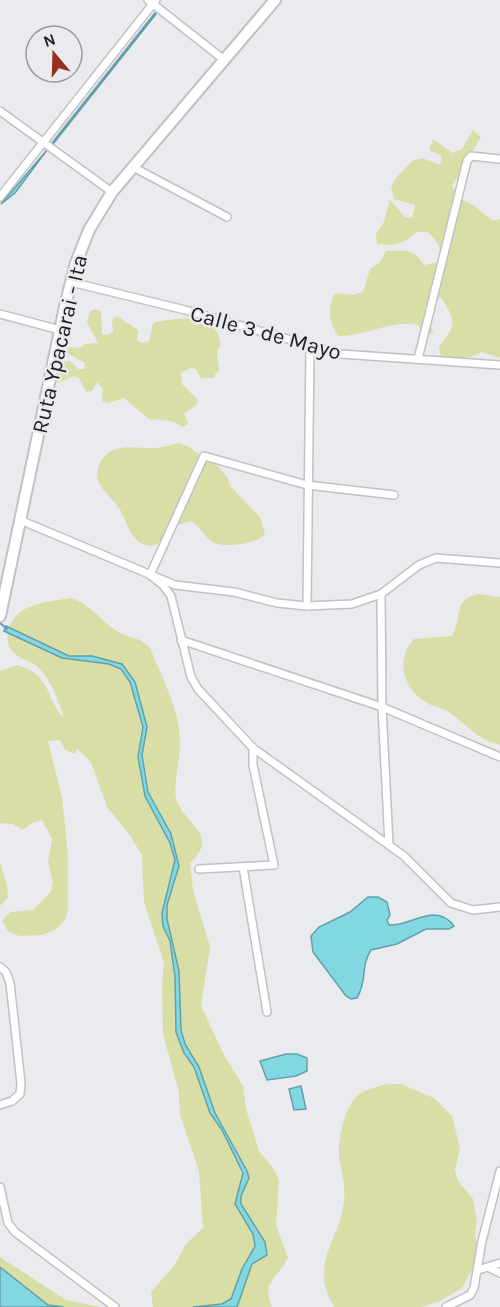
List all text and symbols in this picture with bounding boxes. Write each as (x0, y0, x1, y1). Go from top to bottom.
north arrow (24, 24, 84, 84)
text: N (41, 29, 58, 51)
street label: Ruta Ypacarai - Ita (27, 252, 93, 436)
street label: Calle 3 de Mayo (187, 300, 344, 366)

